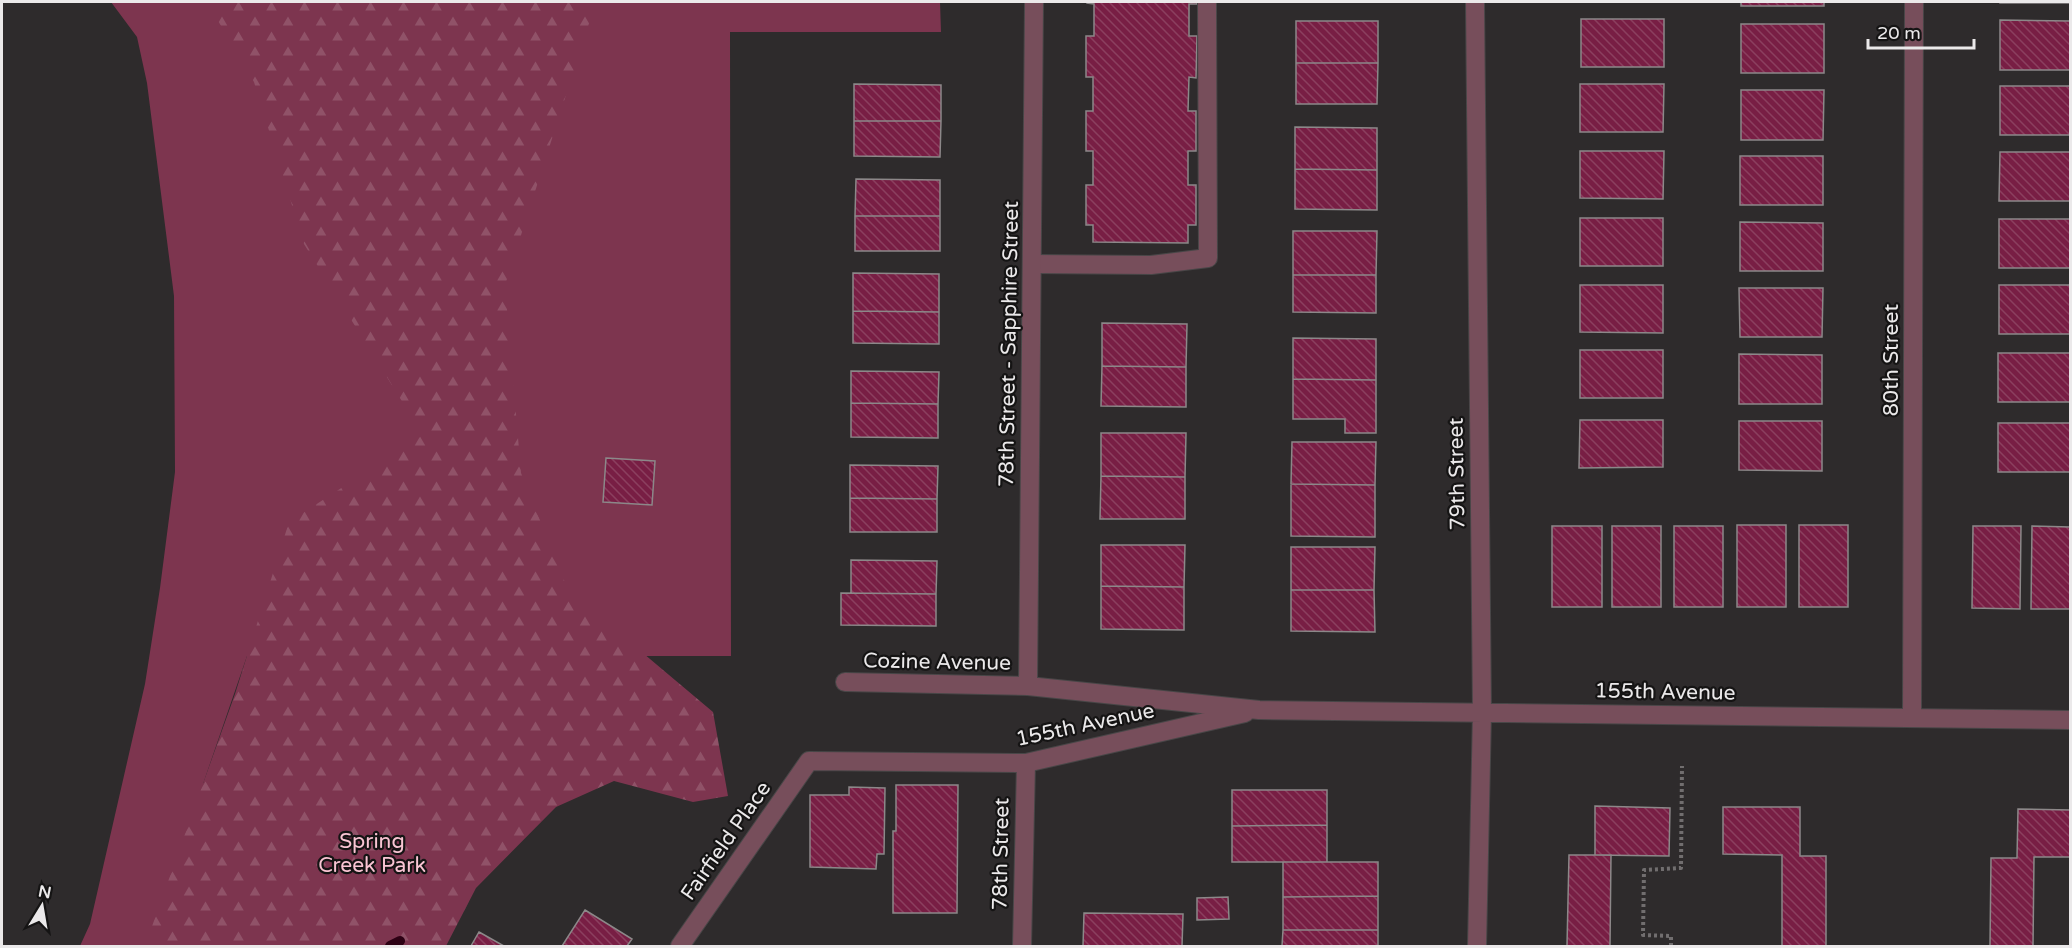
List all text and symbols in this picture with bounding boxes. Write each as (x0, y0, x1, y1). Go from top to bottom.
scale bar (1868, 12, 1974, 50)
text: 20 m (1877, 22, 1921, 44)
street label: 78th Street - Sapphire Street (994, 201, 1024, 487)
street label: 80th Street (1879, 304, 1904, 416)
street label: 79th Street (1444, 417, 1470, 531)
street label: Cozine Avenue (863, 648, 1011, 676)
street label: 155th Avenue (1594, 678, 1736, 706)
street label: 155th Avenue (1013, 698, 1157, 752)
street label: Fairfield Place (676, 777, 776, 905)
street label: 78th Street (988, 797, 1014, 911)
park label: Spring Creek Park (318, 829, 426, 878)
north arrow (12, 876, 72, 936)
text: N (36, 881, 53, 903)

